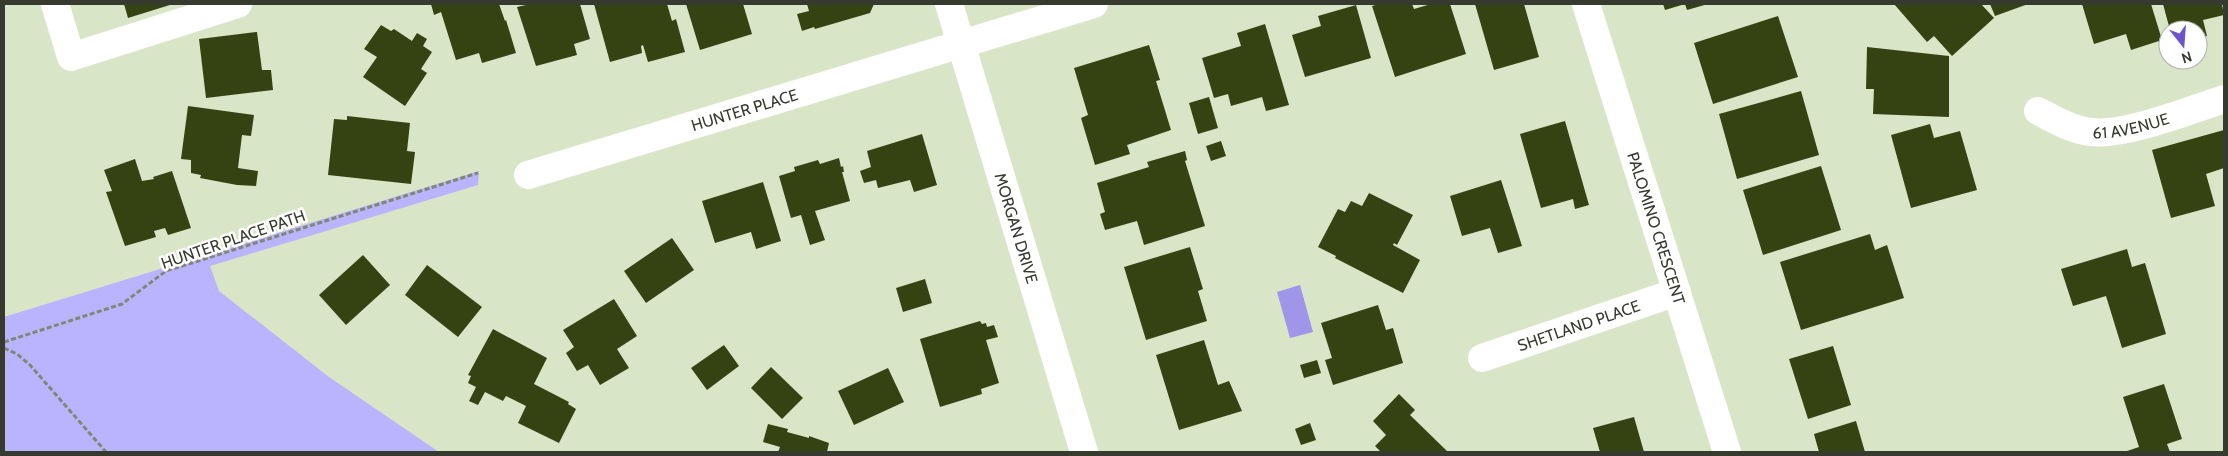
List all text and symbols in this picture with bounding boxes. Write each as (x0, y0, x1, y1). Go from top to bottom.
north arrow (2158, 20, 2208, 70)
text: N (2179, 47, 2194, 67)
street label: HUNTER PLACE (689, 85, 800, 135)
street label: 61 AVENUE (2093, 109, 2172, 142)
street label: PALOMINO CRESCENT (1623, 150, 1689, 307)
street label: MORGAN DRIVE (990, 171, 1042, 286)
street label: HUNTER PLACE PATH (159, 206, 308, 273)
street label: SHETLAND PLACE (1515, 296, 1643, 355)

